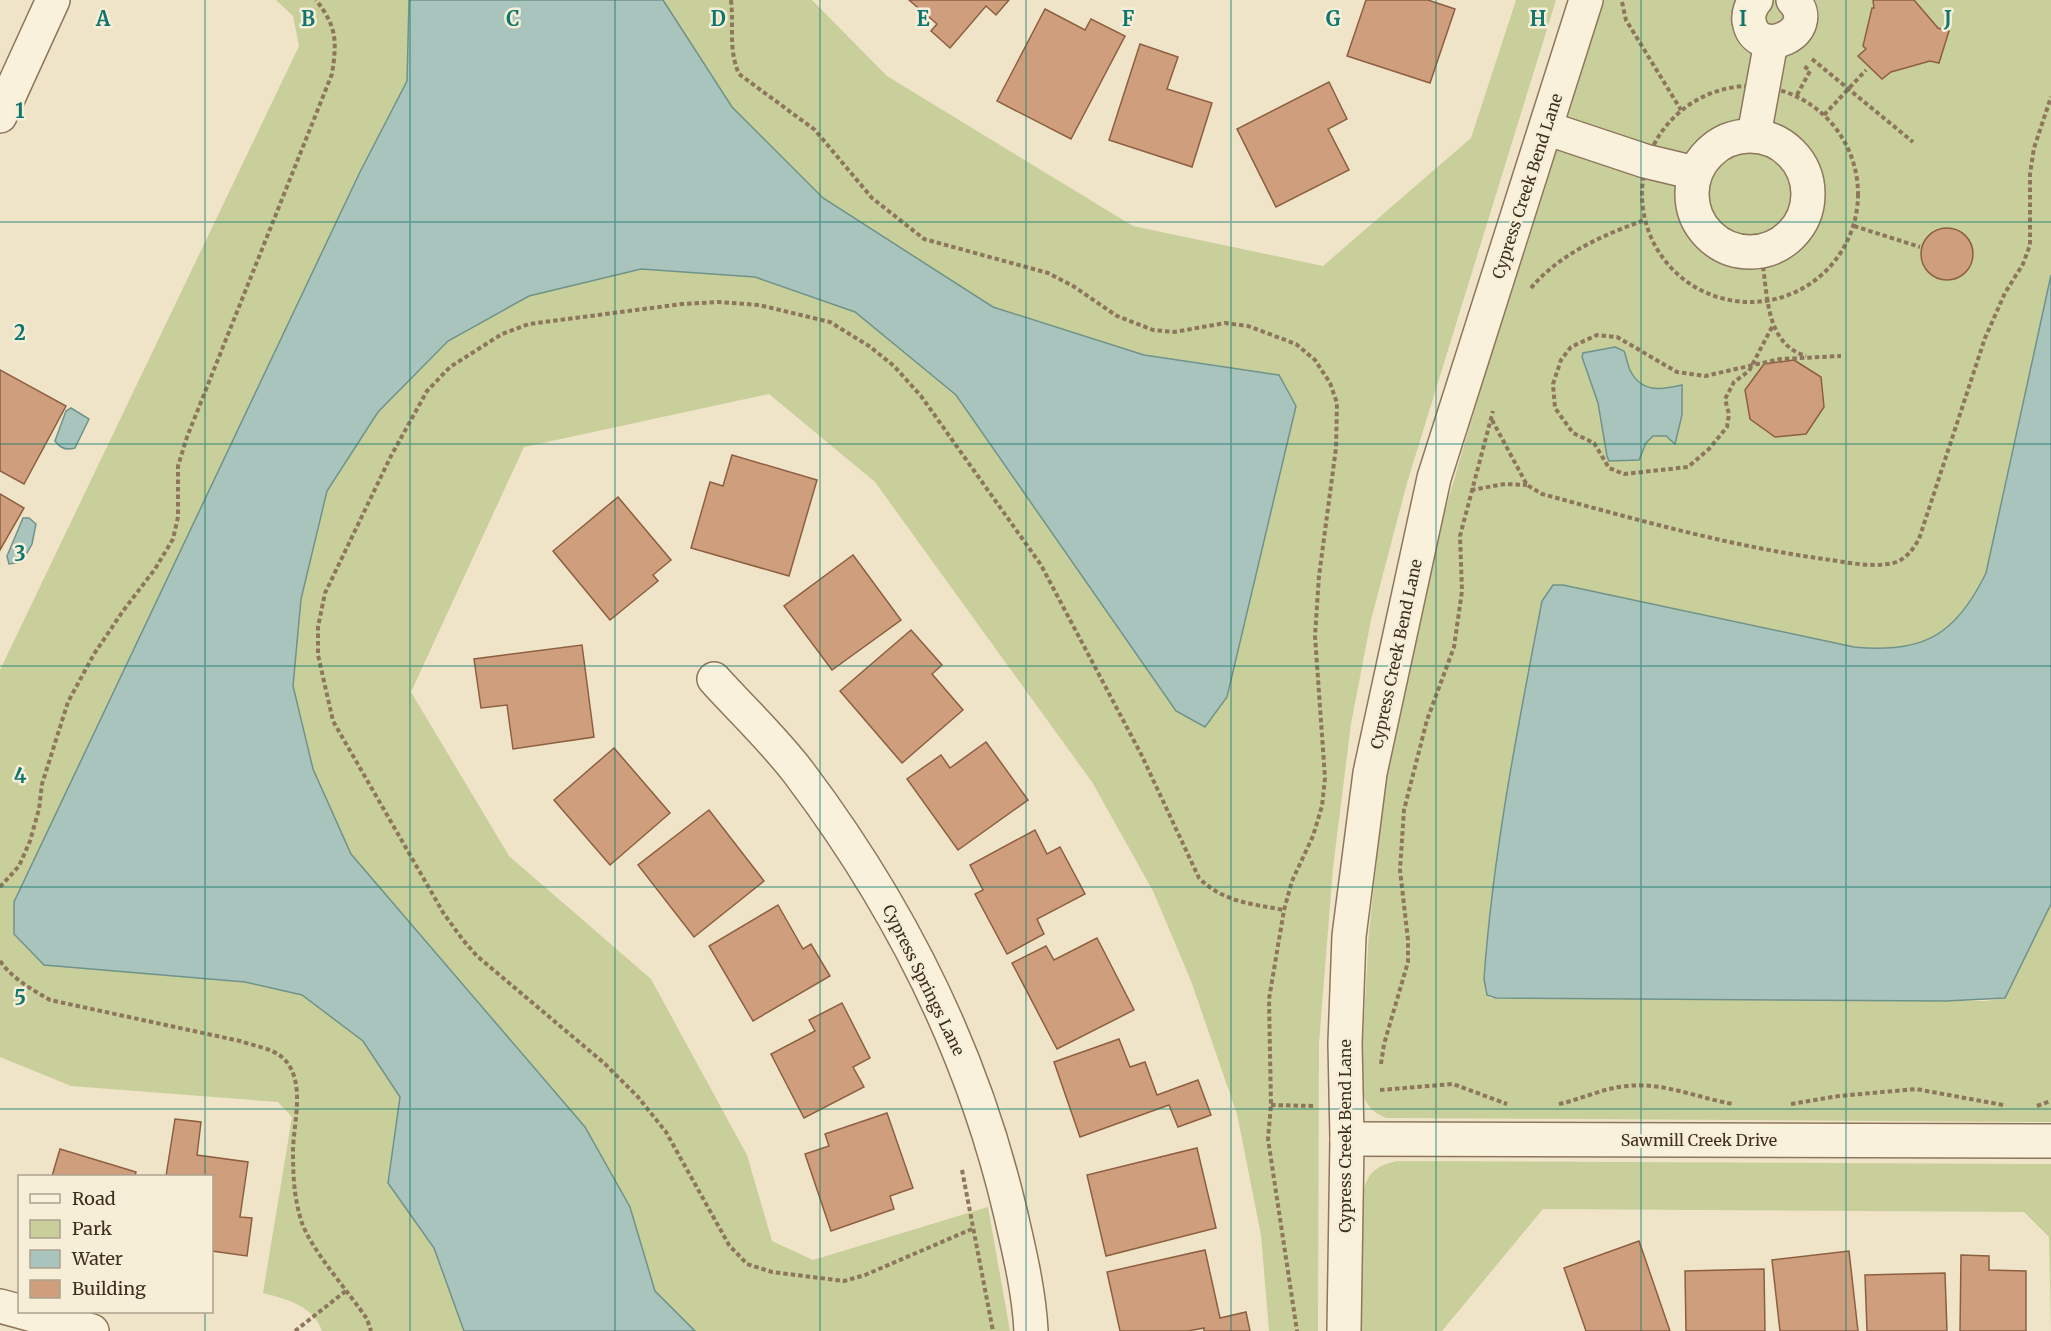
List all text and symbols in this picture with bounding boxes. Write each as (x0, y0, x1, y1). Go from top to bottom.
text: A (95, 6, 111, 31)
text: B (301, 6, 315, 31)
text: C (506, 6, 520, 31)
text: D (710, 6, 726, 31)
text: E (916, 6, 930, 31)
text: F (1122, 6, 1135, 31)
text: G (1326, 6, 1341, 31)
text: H (1530, 6, 1546, 31)
text: I (1739, 6, 1747, 31)
text: J (1943, 6, 1952, 31)
street label: Cypress Creek Bend Lane (1488, 91, 1566, 281)
text: 1 (15, 98, 25, 123)
text: 2 (14, 320, 26, 345)
text: 3 (14, 541, 26, 566)
street label: Cypress Creek Bend Lane (1366, 557, 1426, 751)
text: 4 (14, 763, 27, 788)
street label: Cypress Springs Lane (879, 901, 969, 1059)
text: 5 (14, 985, 26, 1010)
street label: Cypress Creek Bend Lane (1335, 1039, 1355, 1233)
street label: Sawmill Creek Drive (1621, 1130, 1777, 1150)
legend (18, 1175, 213, 1313)
text: Road (72, 1187, 116, 1210)
text: Park (72, 1217, 113, 1240)
text: Water (71, 1247, 123, 1270)
text: Building (72, 1277, 146, 1300)

